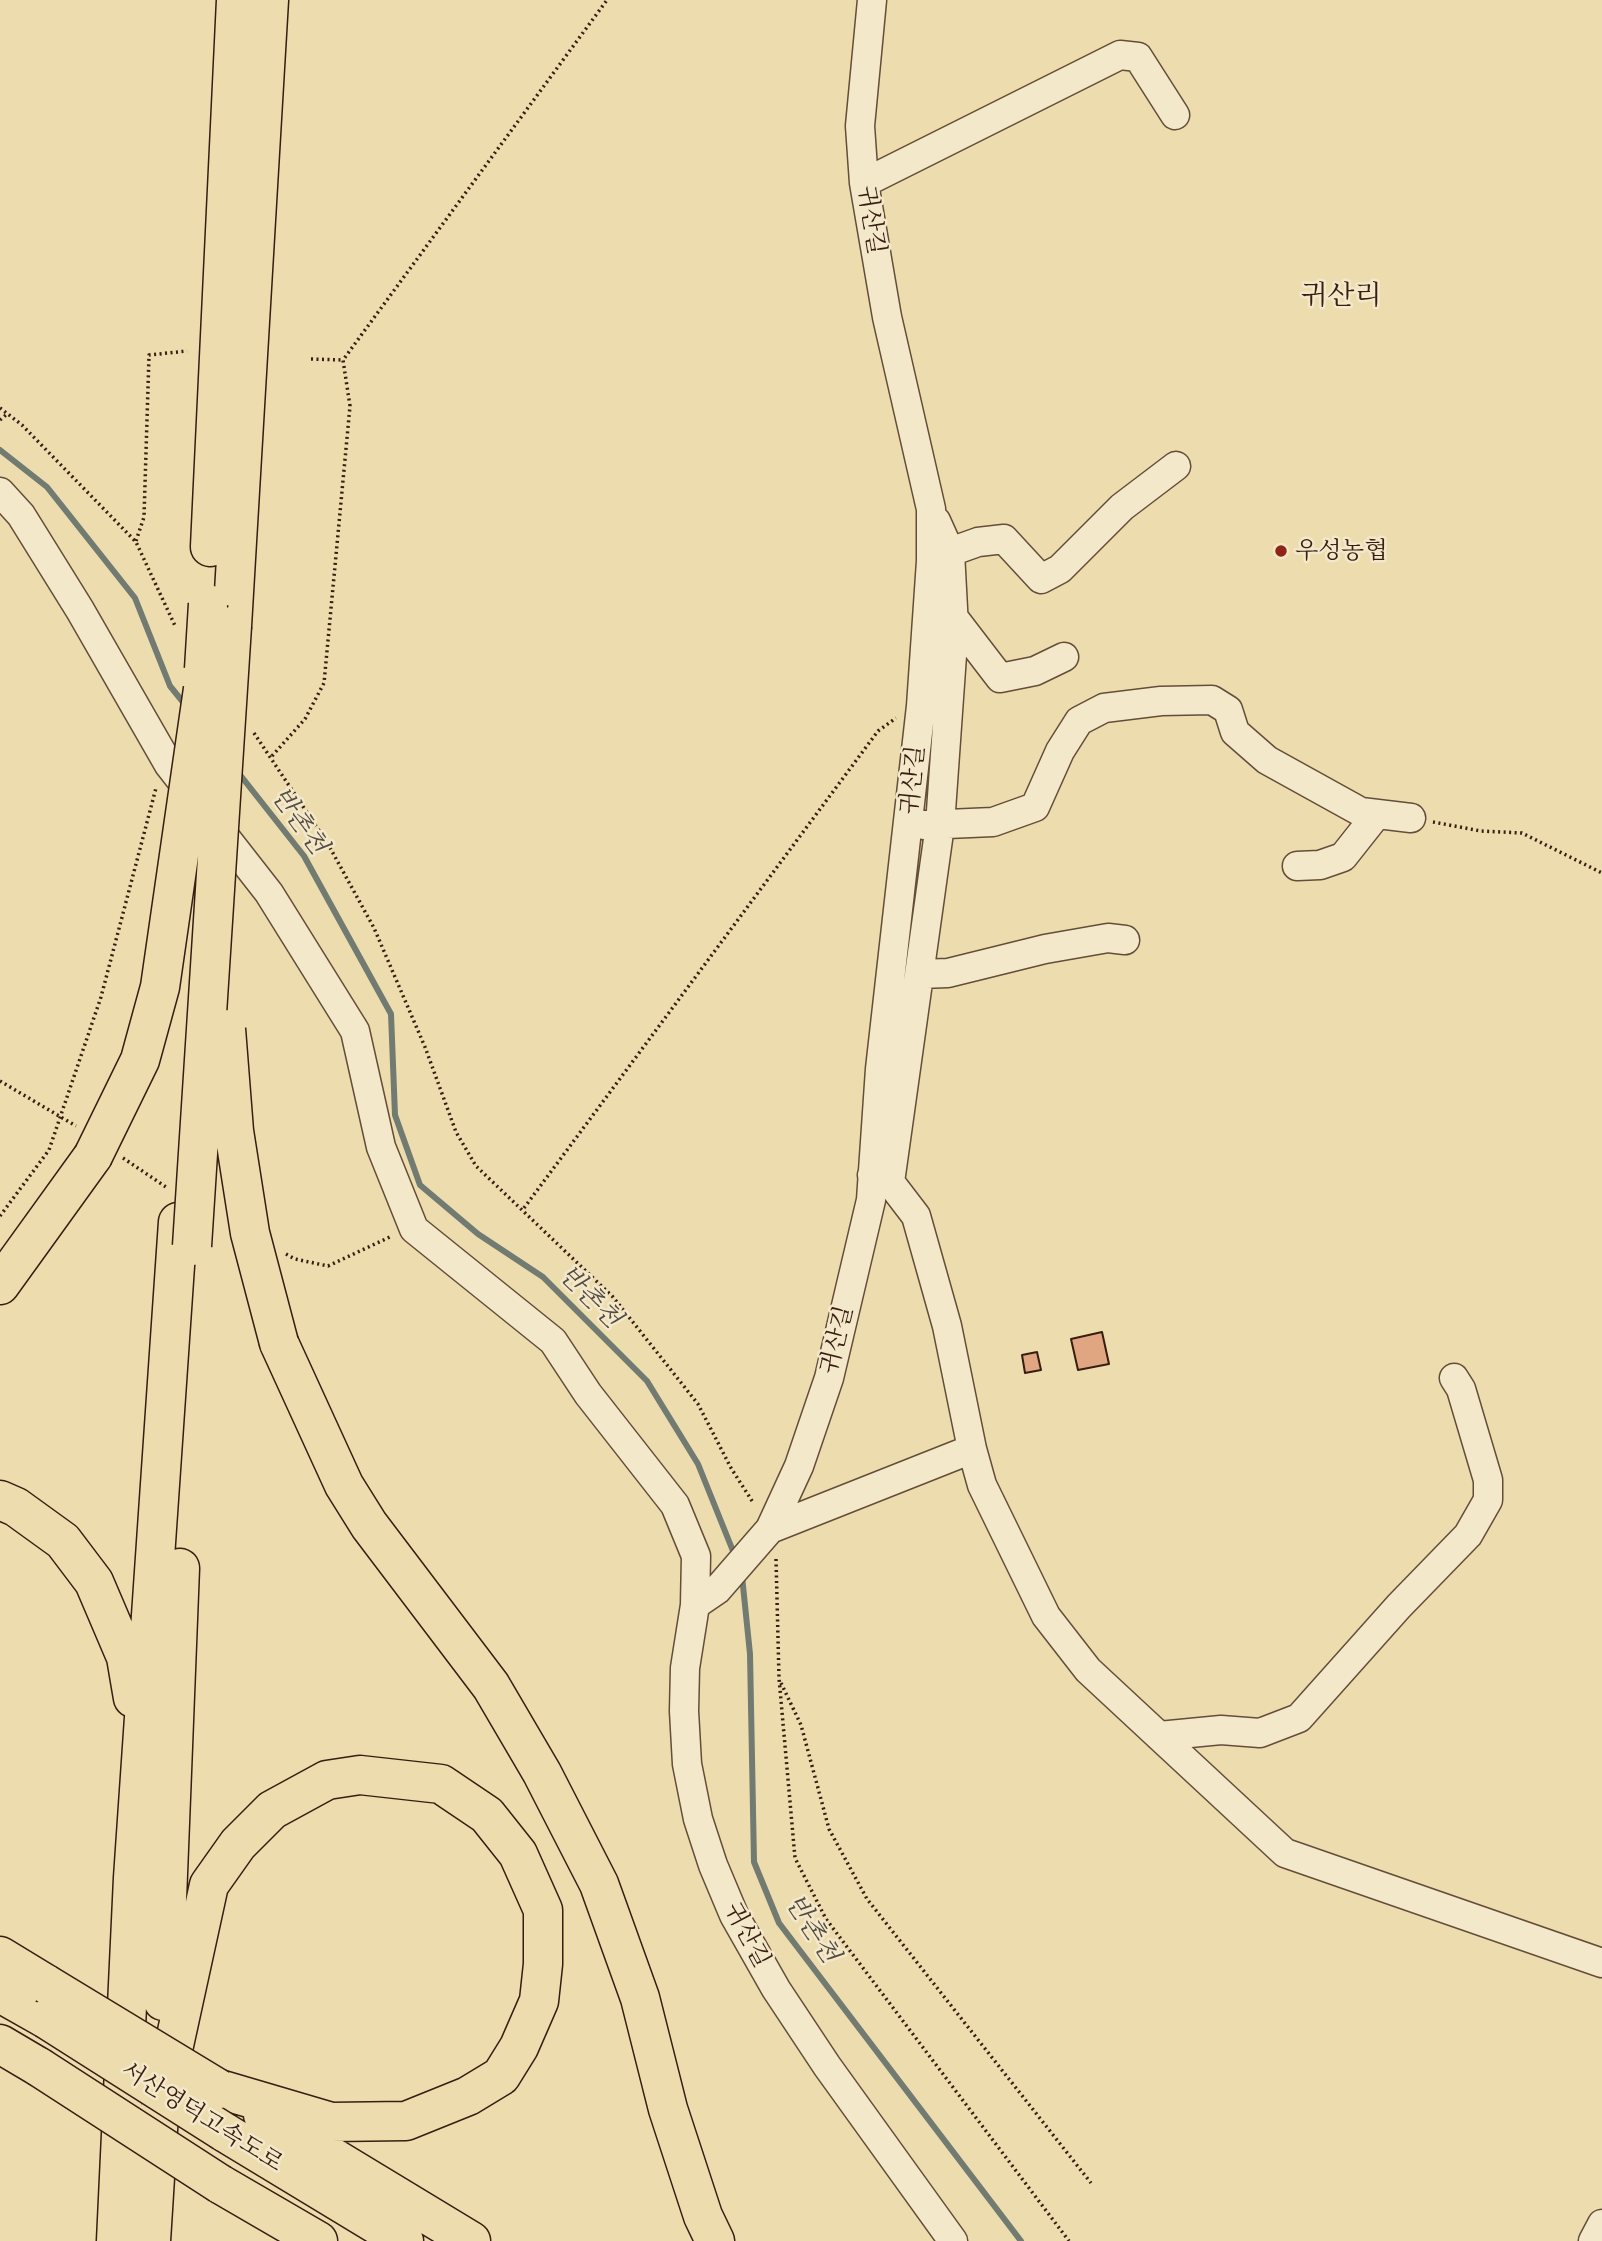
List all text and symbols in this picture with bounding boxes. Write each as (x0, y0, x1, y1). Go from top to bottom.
street label: 귀산길 (851, 183, 891, 257)
district label: 귀산리 (1300, 279, 1382, 313)
place label: 우성농협 (1295, 537, 1388, 565)
marker: 우성농협 (1273, 543, 1289, 559)
street label: 귀산길 (895, 744, 931, 816)
water label: 반촌천 (264, 781, 334, 861)
water label: 반촌천 (552, 1259, 628, 1335)
street label: 귀산길 (815, 1303, 859, 1377)
water label: 반촌천 (778, 1889, 846, 1969)
street label: 귀산길 (718, 1898, 776, 1972)
street label: 서산영덕고속도로 (116, 2056, 288, 2178)

